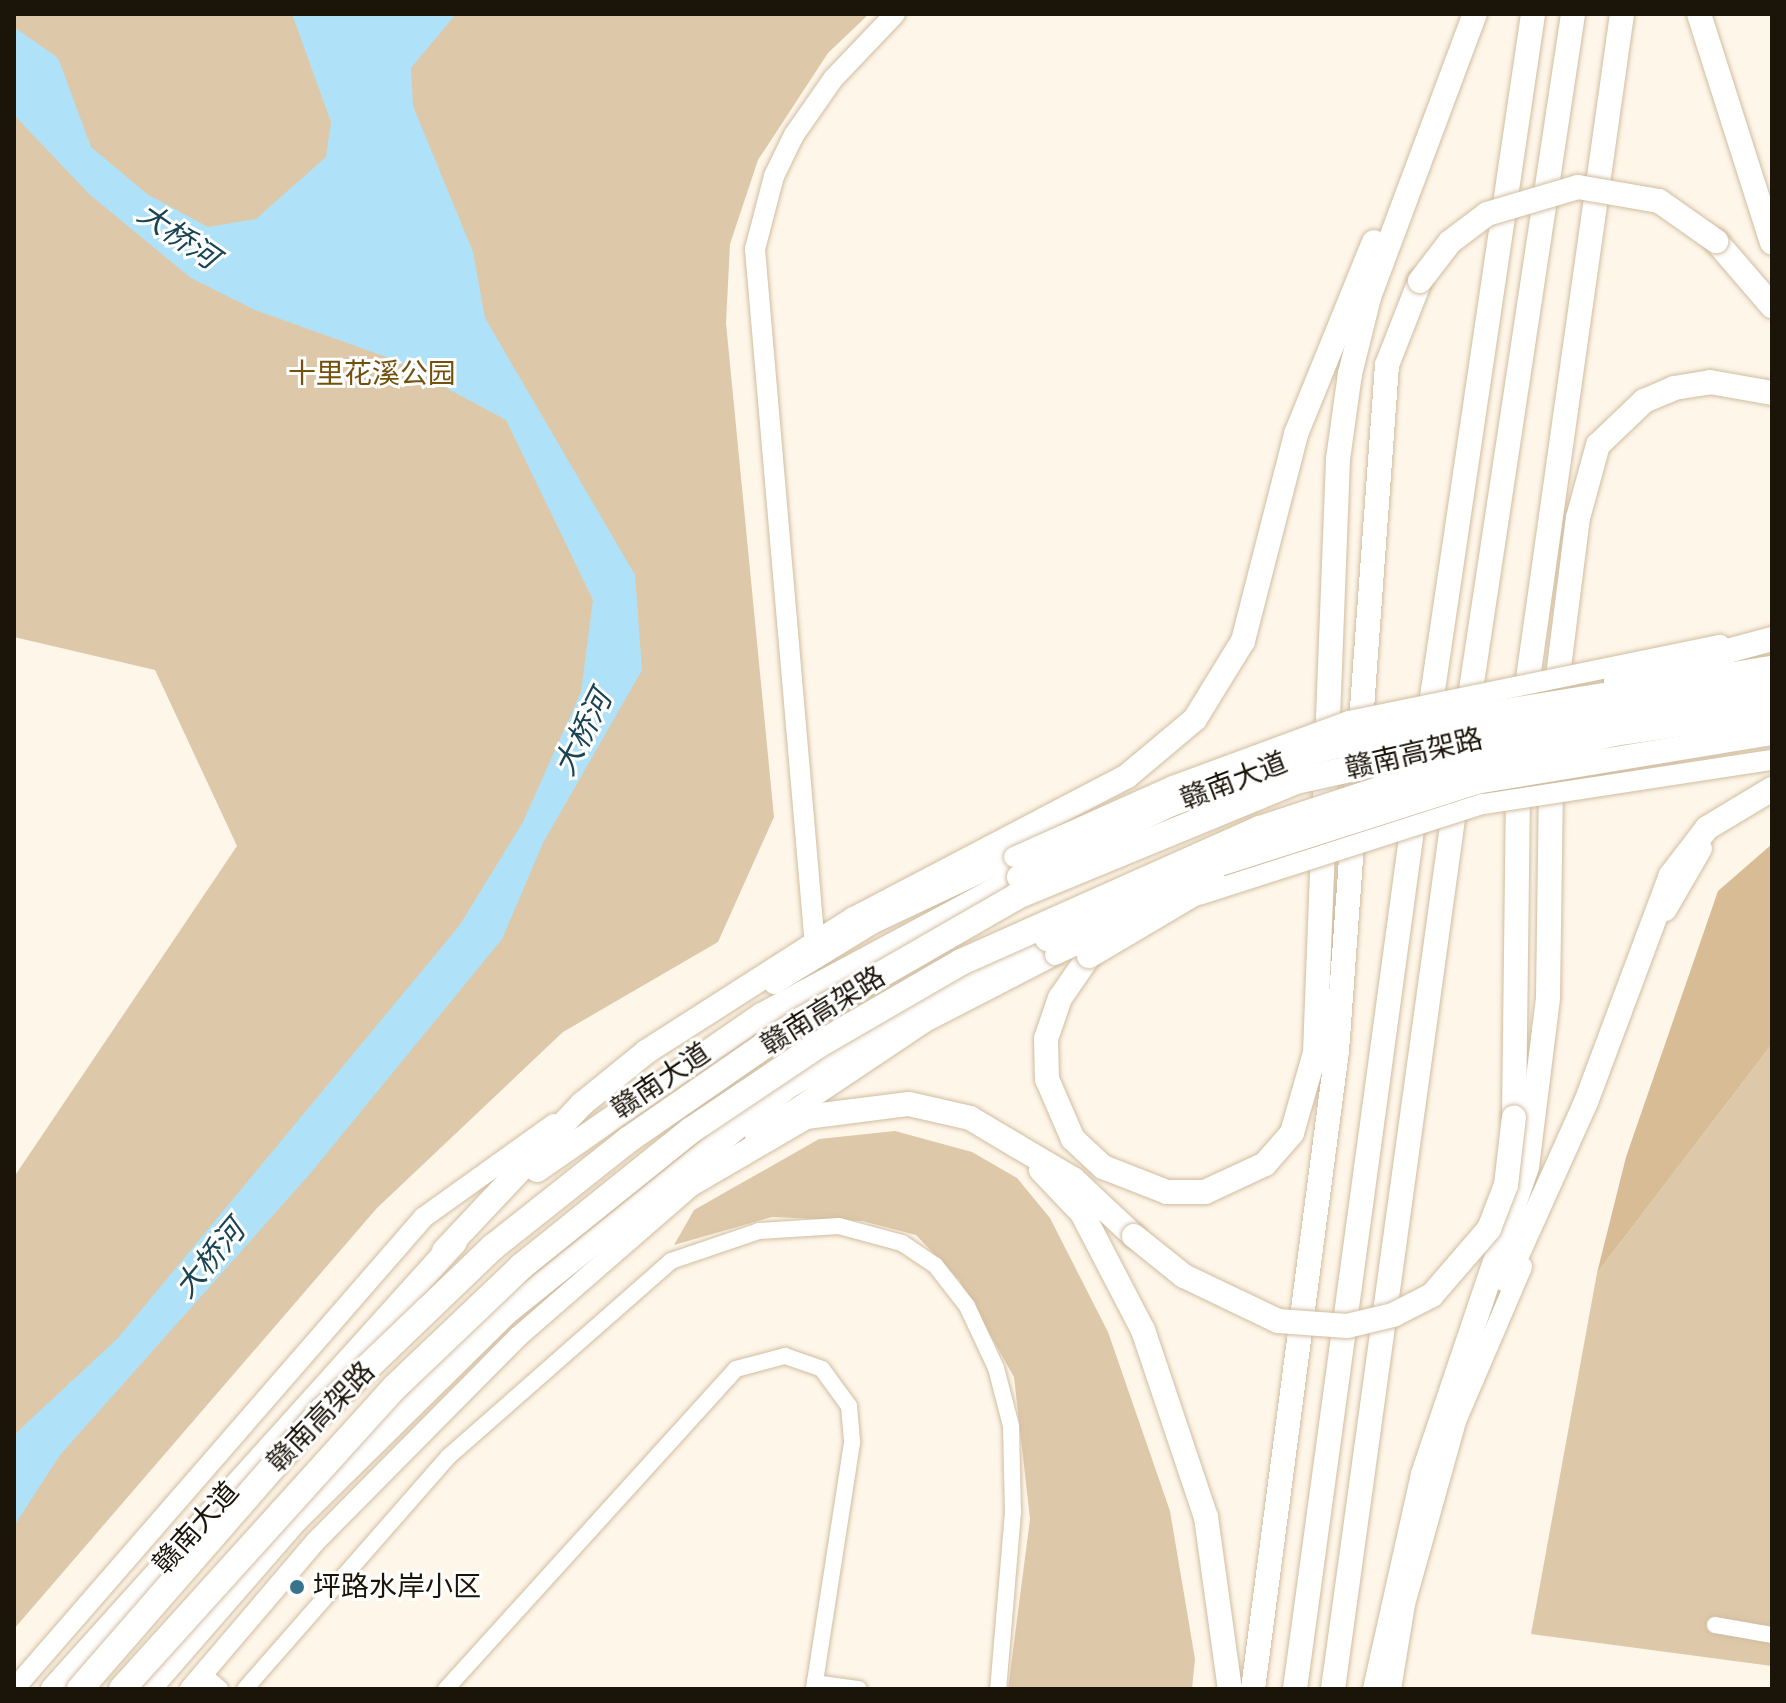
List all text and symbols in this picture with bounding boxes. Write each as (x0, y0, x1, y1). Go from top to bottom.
water label: 大桥河 (131, 195, 225, 277)
park label: 十里花溪公园 (288, 357, 456, 391)
water label: 大桥河 (547, 685, 619, 781)
street label: 赣南高架路 (1342, 722, 1486, 786)
street label: 赣南大道 (1176, 745, 1292, 817)
street label: 赣南高架路 (755, 960, 891, 1062)
street label: 赣南大道 (605, 1036, 717, 1126)
water label: 大桥河 (167, 1213, 253, 1305)
street label: 赣南高架路 (260, 1355, 382, 1479)
street label: 赣南大道 (146, 1475, 246, 1581)
place label: 坪路水岸小区 (313, 1570, 481, 1604)
marker: 坪路水岸小区 (288, 1578, 306, 1596)

